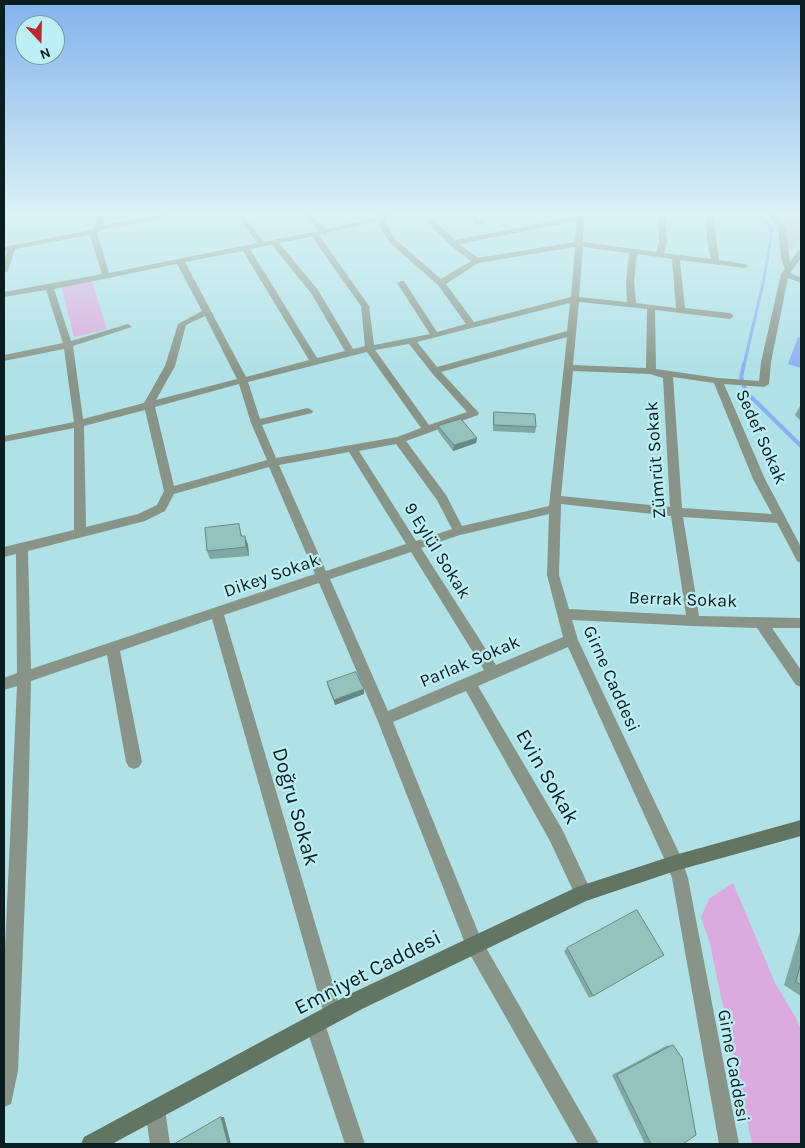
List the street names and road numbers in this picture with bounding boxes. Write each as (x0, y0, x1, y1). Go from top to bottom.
street label: Sedef Sokak (731, 386, 791, 488)
street label: Zümrüt Sokak (641, 401, 671, 519)
street label: 9 Eylül Sokak (399, 499, 475, 603)
street label: Dikey Sokak (221, 549, 323, 603)
street label: Berrak Sokak (628, 587, 738, 613)
street label: Girne Caddesi (578, 622, 644, 736)
street label: Parlak Sokak (417, 631, 523, 693)
street label: Evin Sokak (510, 725, 584, 829)
street label: Doğru Sokak (266, 745, 324, 869)
street label: Emniyet Caddesi (290, 925, 446, 1021)
street label: Girne Caddesi (712, 1008, 754, 1124)

